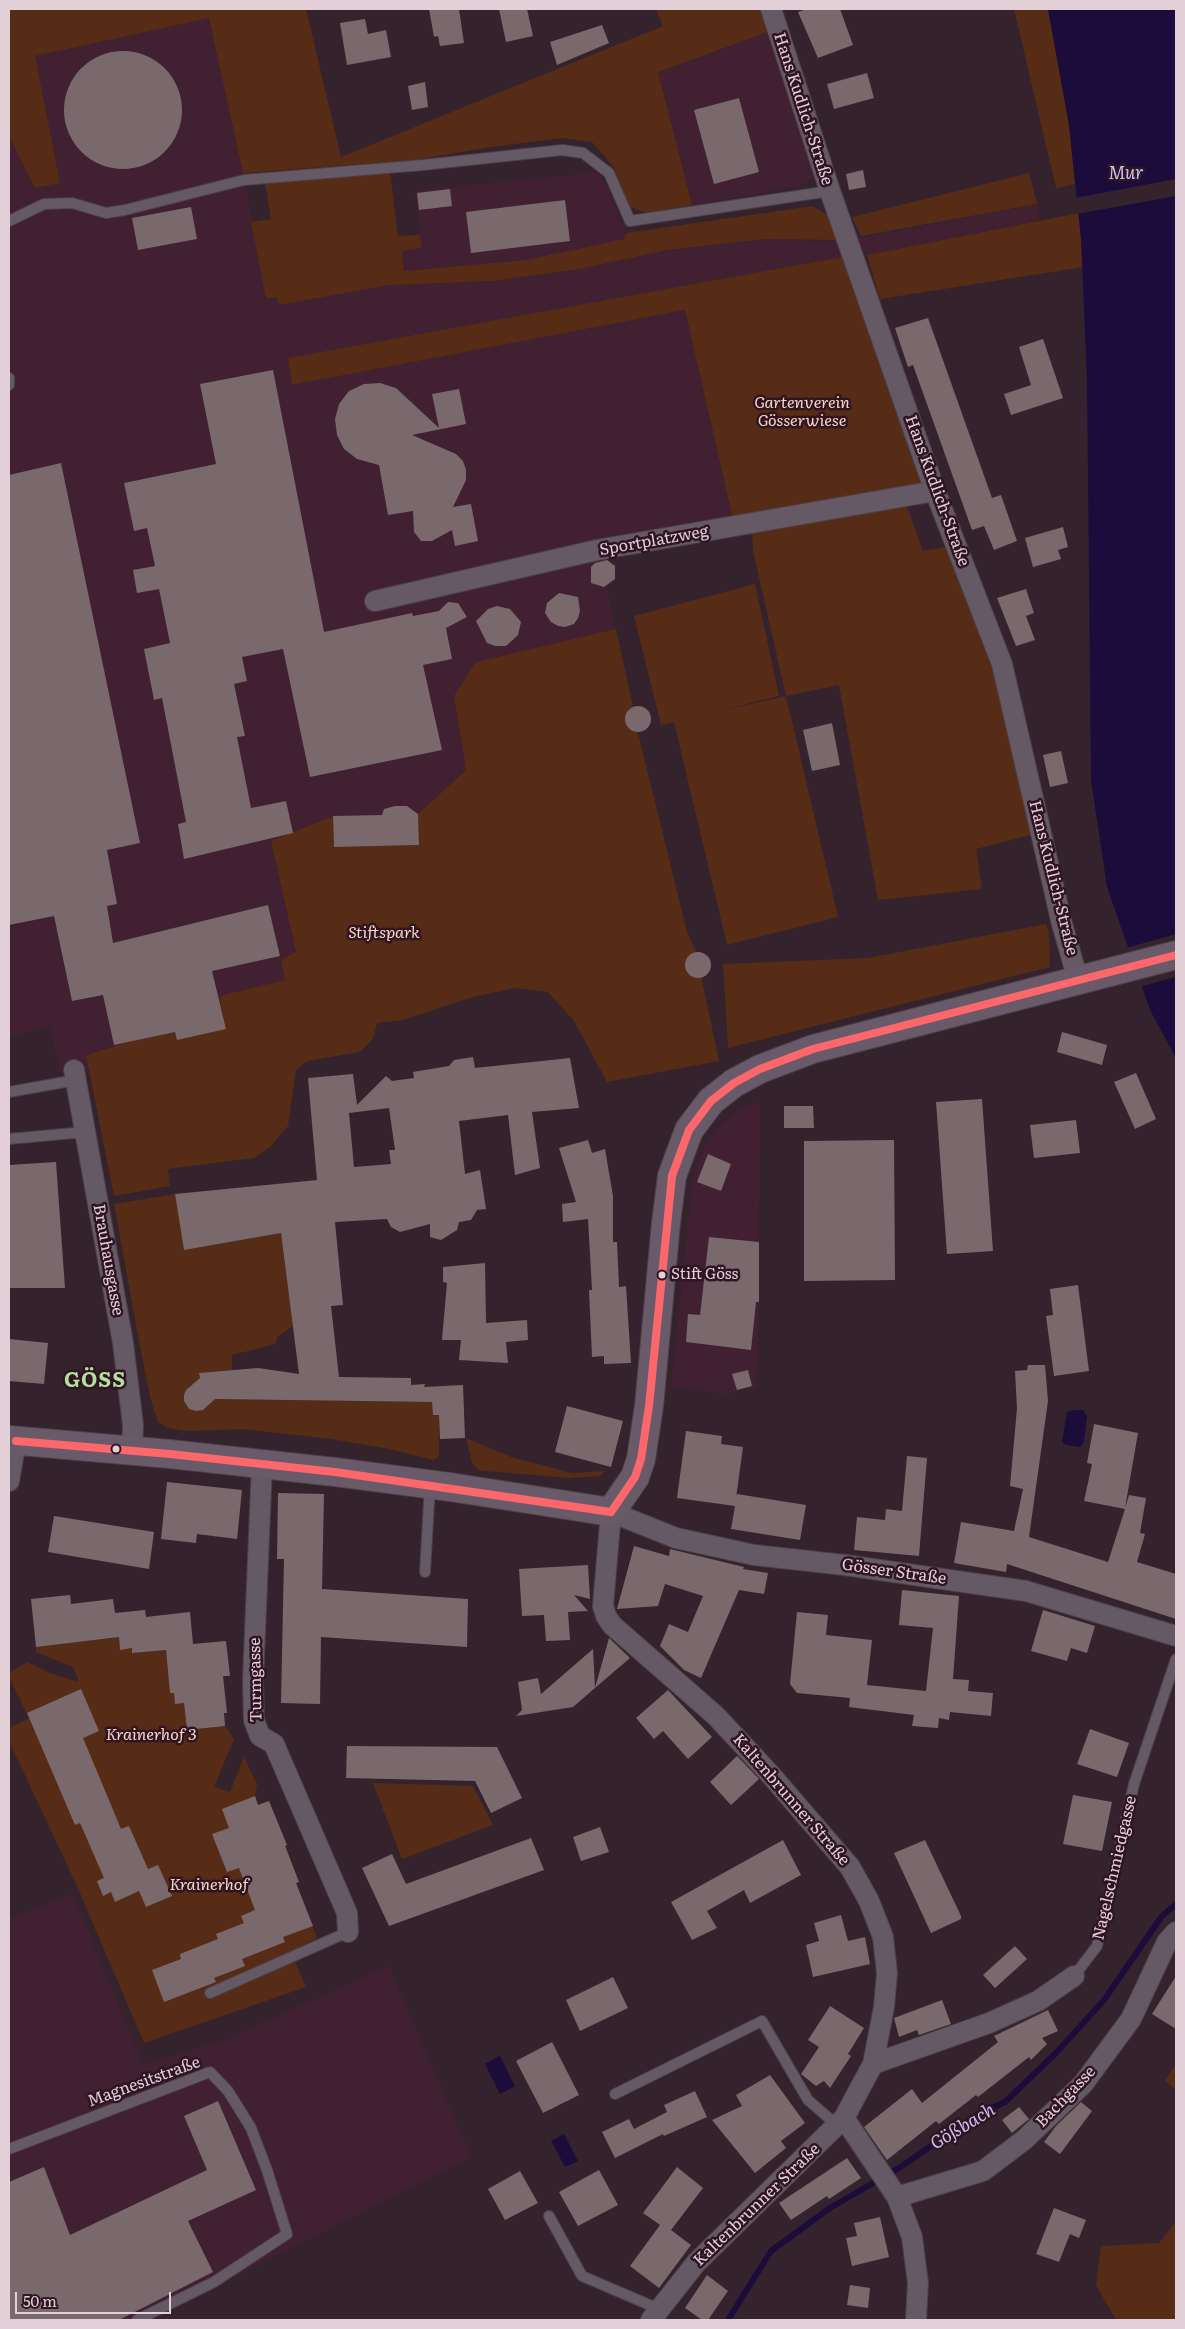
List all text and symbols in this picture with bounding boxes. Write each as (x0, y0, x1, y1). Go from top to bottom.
street label: Hans Kudlich-Straße (769, 30, 837, 188)
water label: Mur (1108, 163, 1144, 185)
park label: Gartenverein Gösserwiese (754, 393, 850, 431)
street label: Hans Kudlich-Straße (901, 413, 973, 569)
street label: Sportplatzweg (598, 522, 710, 560)
street label: Hans Kudlich-Straße (1024, 798, 1082, 958)
park label: Stiftspark (348, 923, 420, 943)
street label: Brauhausgasse (89, 1203, 127, 1317)
place label: Stift Göss (671, 1266, 738, 1284)
marker: Stift Göss (657, 1270, 667, 1280)
district label: GÖSS (63, 1368, 127, 1394)
unlabelled marker (111, 1444, 121, 1454)
street label: Gösser Straße (840, 1555, 948, 1589)
street label: Turmgasse (246, 1637, 266, 1723)
park label: Krainerhof 3 (106, 1725, 196, 1745)
street label: Kaltenbrunner Straße (729, 1730, 853, 1870)
street label: Nagelschmiedgasse (1089, 1794, 1141, 1942)
park label: Krainerhof (169, 1875, 249, 1895)
street label: Magnesitstraße (85, 2053, 203, 2111)
street label: Bachgasse (1032, 2062, 1100, 2132)
water label: Gößbach (927, 2099, 999, 2155)
street label: Kaltenbrunner Straße (690, 2140, 824, 2270)
scale bar (18, 2282, 174, 2314)
text: 50 m (23, 2289, 57, 2312)

